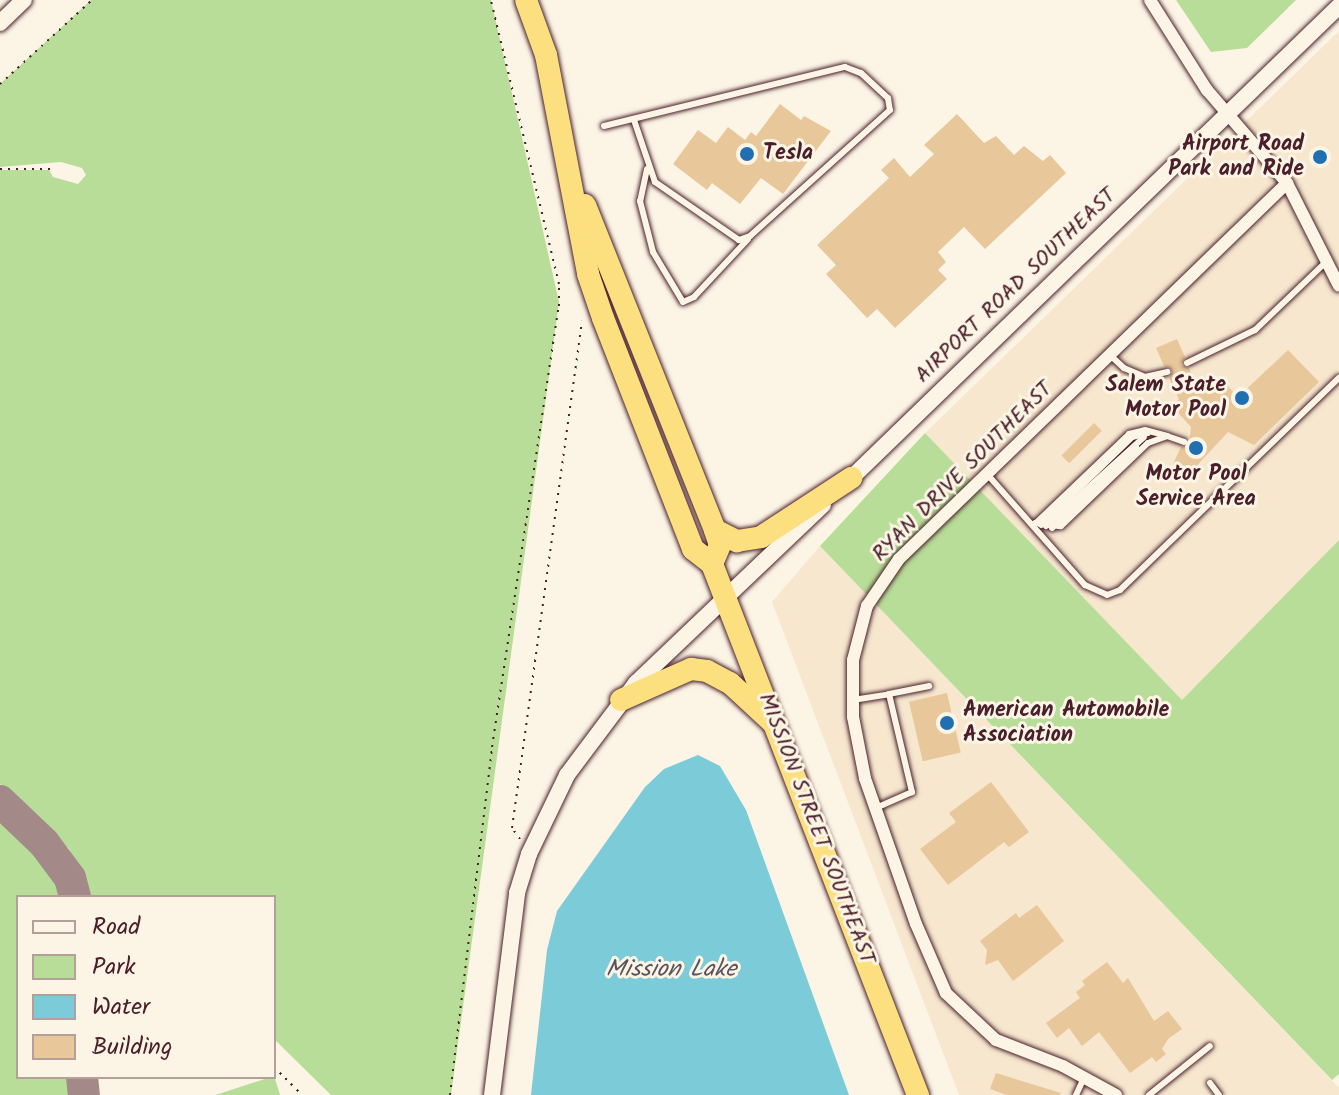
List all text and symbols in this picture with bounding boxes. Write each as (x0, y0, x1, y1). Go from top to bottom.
place label: Airport Road Park and Ride (1168, 131, 1304, 182)
place label: Tesla (763, 141, 813, 167)
marker: Tesla (738, 145, 756, 163)
marker: Airport Road Park and Ride (1311, 148, 1329, 166)
street label: AIRPORT ROAD SOUTHEAST (910, 183, 1122, 389)
place label: Salem State Motor Pool (1106, 372, 1226, 424)
street label: RYAN DRIVE SOUTHEAST (867, 376, 1059, 568)
marker: Salem State Motor Pool (1233, 389, 1251, 407)
marker: Motor Pool Service Area (1187, 439, 1205, 457)
place label: Motor Pool Service Area (1136, 461, 1256, 512)
street label: MISSION STREET SOUTHEAST (752, 689, 880, 969)
place label: American Automobile Association (963, 697, 1169, 748)
marker: American Automobile Association (938, 714, 956, 732)
legend (16, 895, 276, 1079)
text: Road (92, 908, 140, 947)
text: Park (92, 948, 136, 987)
water label: Mission Lake (606, 956, 736, 984)
text: Water (92, 988, 150, 1027)
text: Building (92, 1028, 172, 1067)

